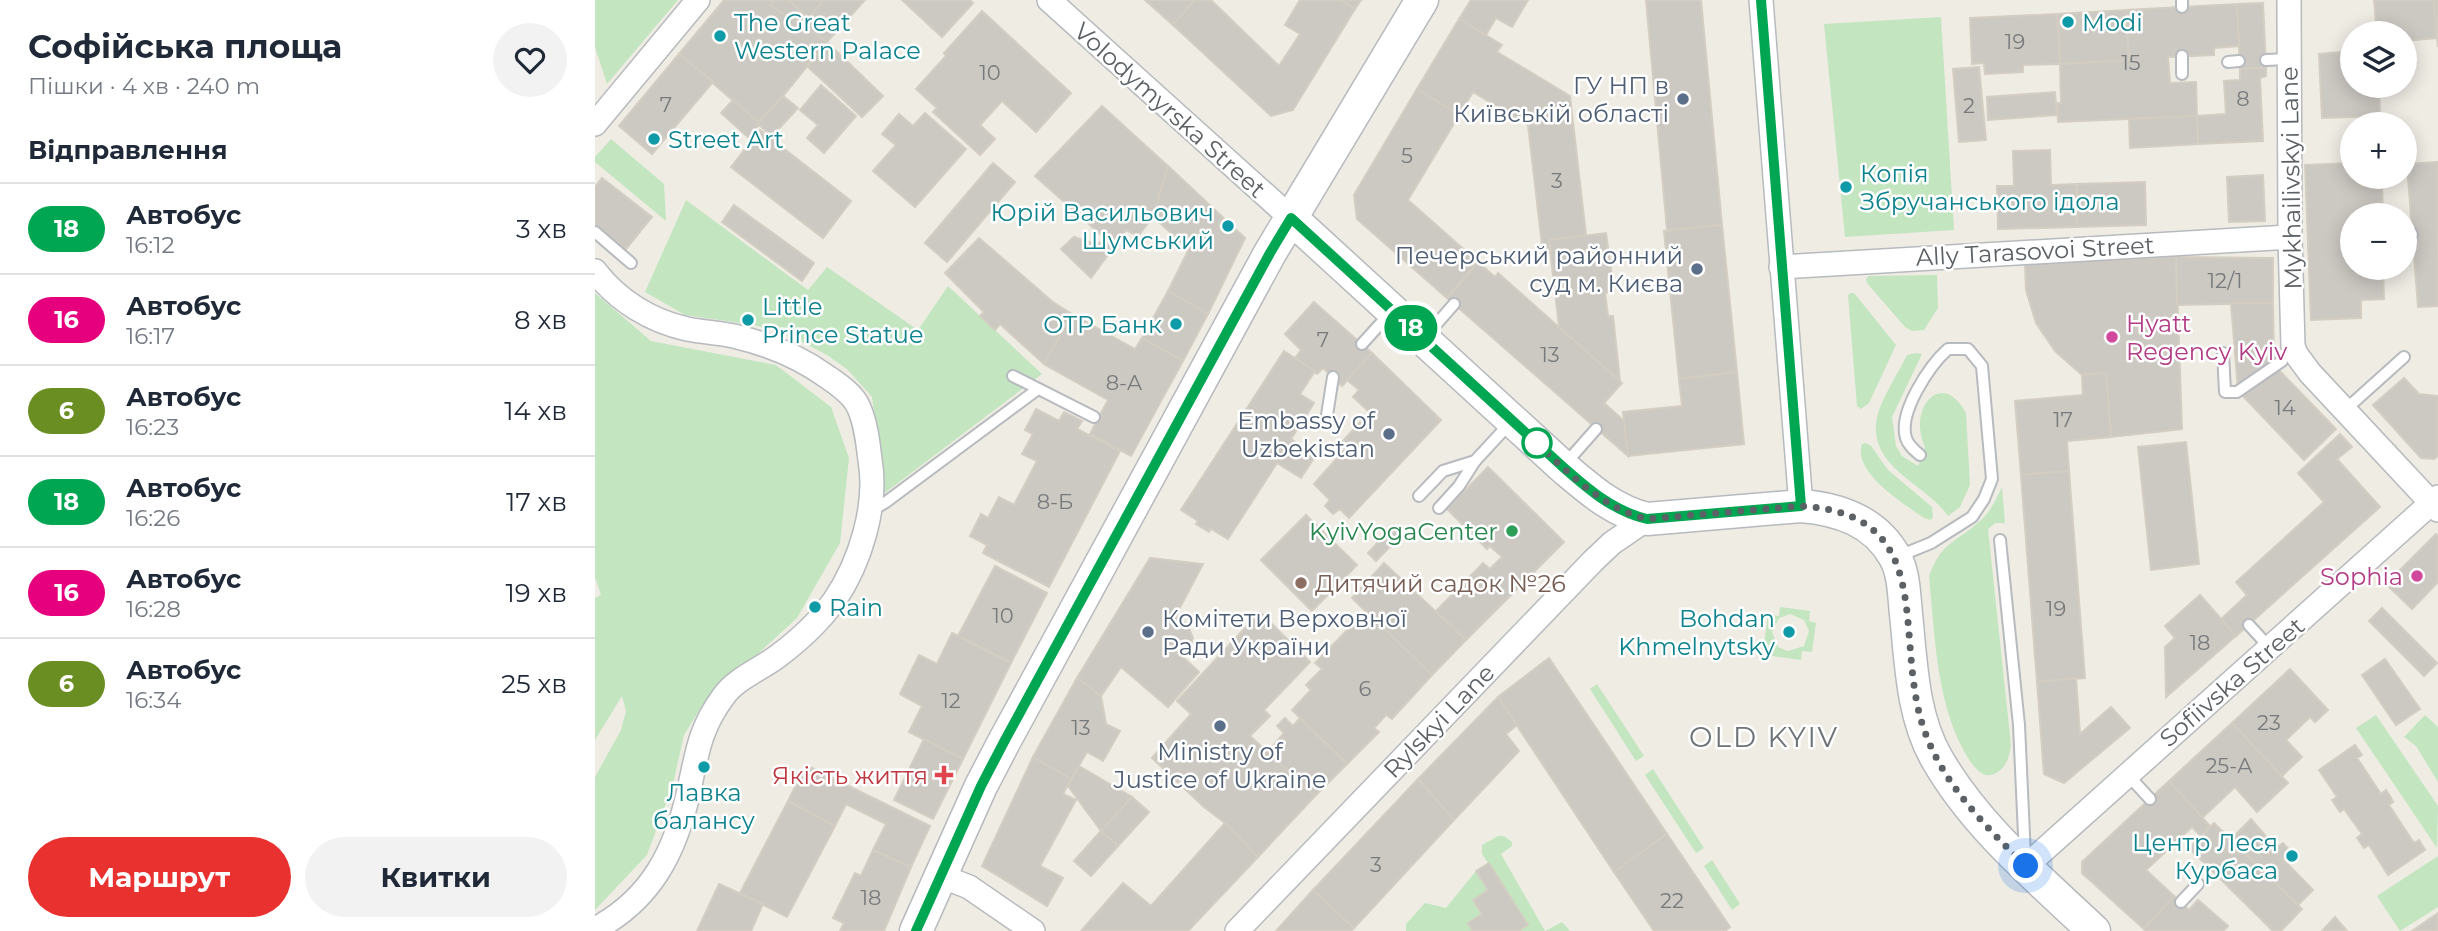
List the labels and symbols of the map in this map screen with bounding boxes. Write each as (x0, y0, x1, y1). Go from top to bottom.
place label: The Great Western Palace (734, 8, 921, 65)
place label: Modi (2082, 8, 2143, 37)
marker: Modi (2060, 14, 2076, 30)
street label: Volodymyrska Street (1068, 16, 1272, 204)
marker: The Great Western Palace (712, 28, 728, 44)
house number: 19 (2005, 29, 2025, 54)
house number: 15 (2121, 50, 2141, 75)
house number: 10 (979, 60, 1001, 85)
street label: Mykhailivskyi Lane (2275, 66, 2307, 290)
place label: ГУ НП в Київській області (1453, 71, 1669, 128)
house number: 8 (2236, 86, 2250, 111)
marker: ГУ НП в Київській області (1675, 91, 1691, 107)
house number: 7 (660, 92, 672, 117)
house number: 2 (1963, 93, 1975, 118)
place label: Street Art (668, 125, 784, 154)
marker: Street Art (646, 131, 662, 147)
house number: 5 (1401, 143, 1413, 168)
place label: Копія Збручанського ідола (1860, 159, 2120, 216)
house number: 3 (1551, 168, 1563, 193)
marker: Копія Збручанського ідола (1838, 179, 1854, 195)
place label: Юрій Васильович Шумський (991, 198, 1214, 255)
marker: Юрій Васильович Шумський (1220, 218, 1236, 234)
street label: Ally Tarasovoi Street (1915, 230, 2155, 272)
place label: Печерський районний суд м. Києва (1395, 241, 1683, 298)
marker: Печерський районний суд м. Києва (1689, 261, 1705, 277)
house number: 12/1 (2208, 268, 2242, 293)
place label: Little Prince Statue (762, 292, 923, 349)
line badge: 18 (1379, 305, 1443, 351)
place label: Hyatt Regency Kyiv (2126, 309, 2287, 366)
place label: OTP Банк (1043, 310, 1162, 339)
marker: Little Prince Statue (740, 312, 756, 328)
marker: OTP Банк (1168, 316, 1184, 332)
house number: 7 (1317, 327, 1329, 352)
marker: Hyatt Regency Kyiv (2104, 329, 2120, 345)
house number: 13 (1540, 342, 1560, 367)
house number: 8-А (1106, 370, 1143, 395)
house number: 14 (2274, 395, 2296, 420)
place label: Embassy of Uzbekistan (1237, 406, 1376, 463)
house number: 17 (2053, 407, 2073, 432)
marker: Embassy of Uzbekistan (1381, 426, 1397, 442)
unlabelled marker (1522, 428, 1552, 458)
house number: 8-Б (1037, 489, 1073, 514)
place label: KyivYogaCenter (1309, 517, 1498, 546)
marker: KyivYogaCenter (1504, 523, 1520, 539)
place label: Sophia (2320, 562, 2403, 591)
marker: Sophia (2409, 568, 2425, 584)
place label: Дитячий садок №26 (1315, 569, 1566, 598)
marker: Дитячий садок №26 (1293, 575, 1309, 591)
place label: Rain (829, 593, 883, 622)
house number: 19 (2046, 596, 2066, 621)
marker: Rain (807, 599, 823, 615)
house number: 10 (992, 603, 1014, 628)
place label: Комітети Верховної Ради України (1162, 604, 1407, 661)
place label: Bohdan Khmelnytsky (1618, 604, 1775, 661)
street label: Sofiivska Street (2154, 611, 2311, 753)
marker: Комітети Верховної Ради України (1140, 624, 1156, 640)
marker: Bohdan Khmelnytsky (1781, 624, 1797, 640)
house number: 18 (2190, 630, 2210, 655)
street label: Rylskyi Lane (1377, 658, 1501, 784)
house number: 6 (1359, 676, 1372, 701)
house number: 12 (941, 688, 961, 713)
house number: 23 (2257, 710, 2281, 735)
house number: 13 (1071, 715, 1091, 740)
marker: Ministry of Justice of Ukraine (1212, 718, 1228, 734)
district label: OLD KYIV (1689, 720, 1839, 754)
place label: Ministry of Justice of Ukraine (1113, 737, 1326, 794)
house number: 25-А (2205, 753, 2253, 778)
marker: Лавка балансу (696, 759, 712, 775)
place label: Якість життя (772, 761, 928, 790)
marker: Якість життя (934, 765, 954, 785)
place label: Лавка балансу (653, 778, 756, 835)
place label: Центр Леся Курбаса (2132, 828, 2278, 885)
your location (2008, 848, 2043, 883)
marker: Центр Леся Курбаса (2284, 848, 2300, 864)
house number: 3 (1370, 852, 1382, 877)
house number: 18 (861, 885, 881, 910)
house number: 22 (1660, 888, 1684, 913)

